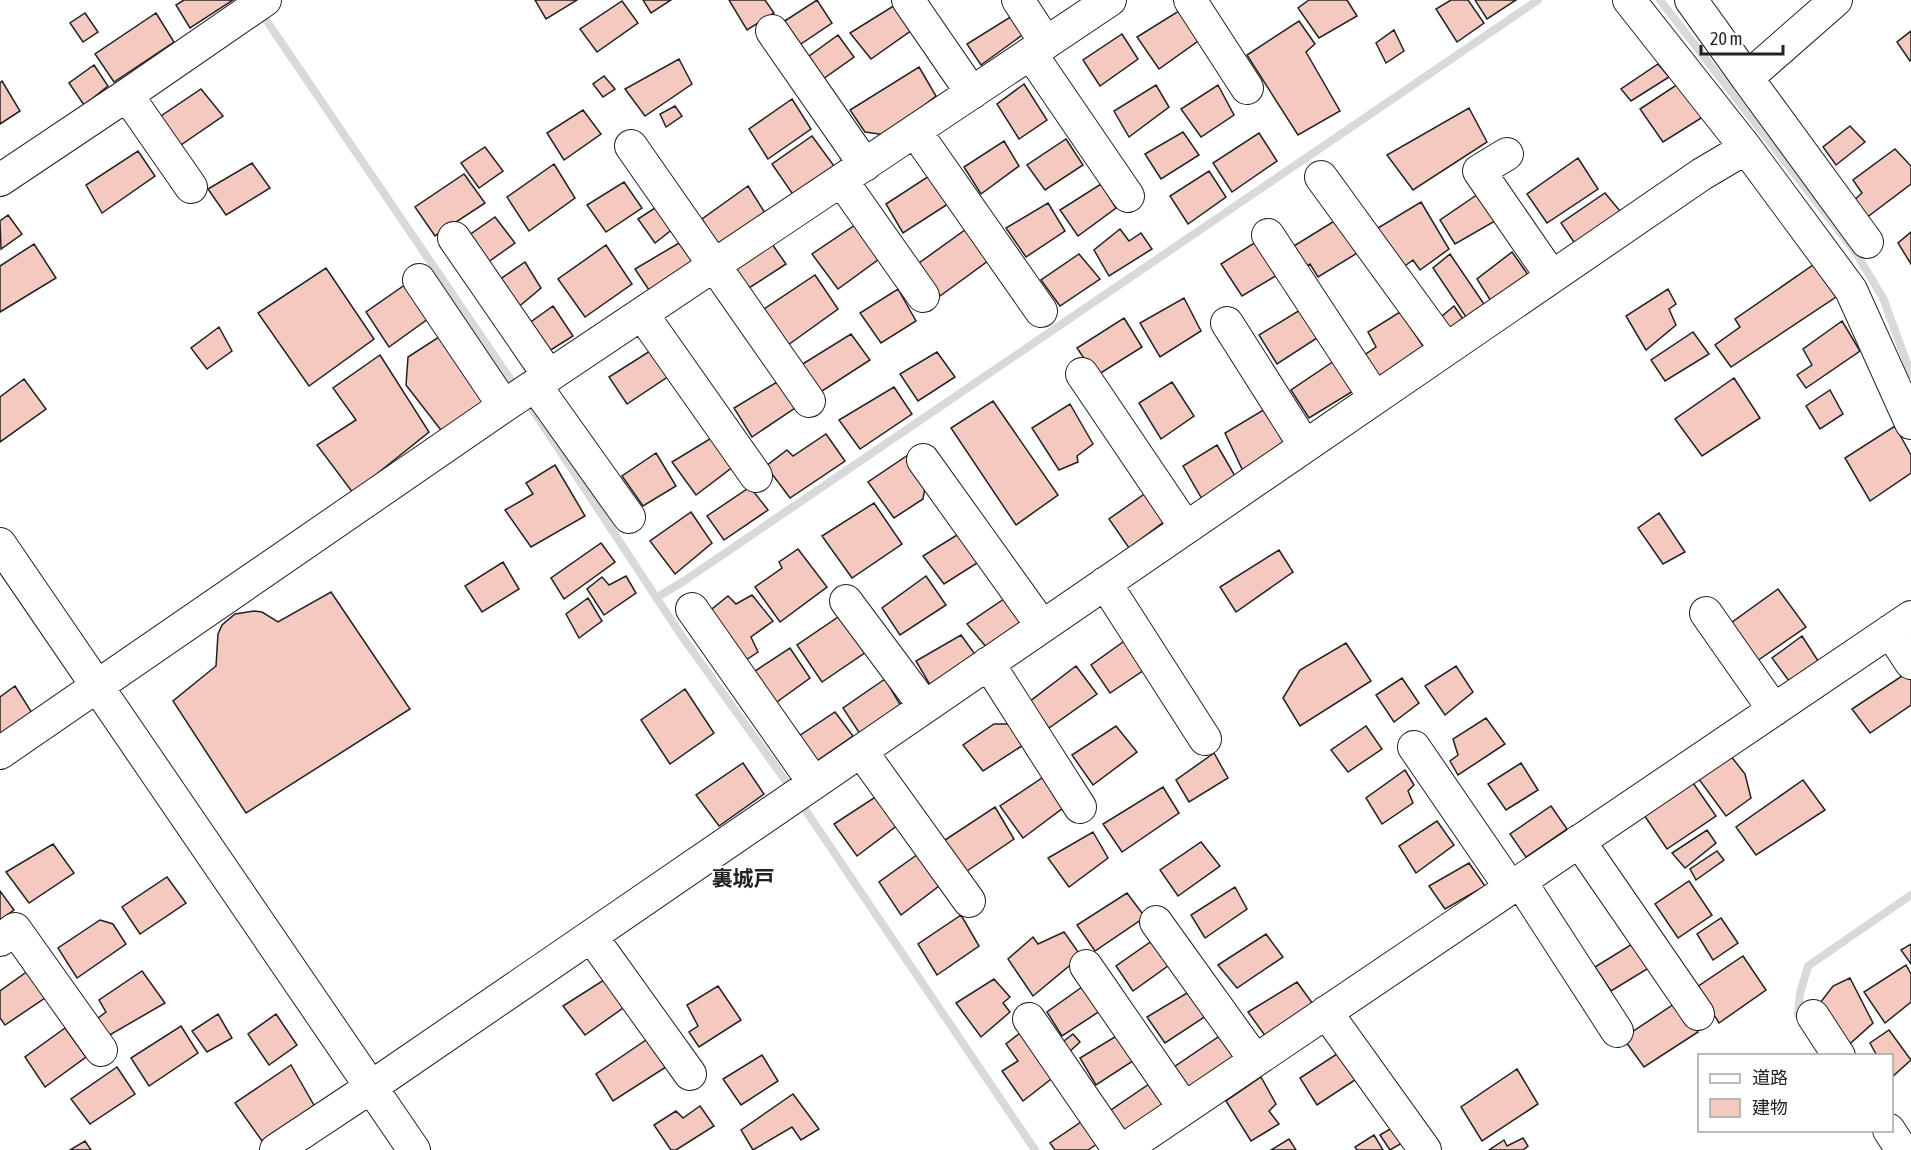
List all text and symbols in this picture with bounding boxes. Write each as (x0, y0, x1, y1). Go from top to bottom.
scale bar (1701, 18, 1784, 56)
text: 20 m (1710, 28, 1742, 49)
district label: 裏城戸 (712, 866, 775, 890)
legend (1698, 1054, 1893, 1132)
text: 道路 (1752, 1067, 1788, 1088)
text: 建物 (1752, 1097, 1788, 1118)

